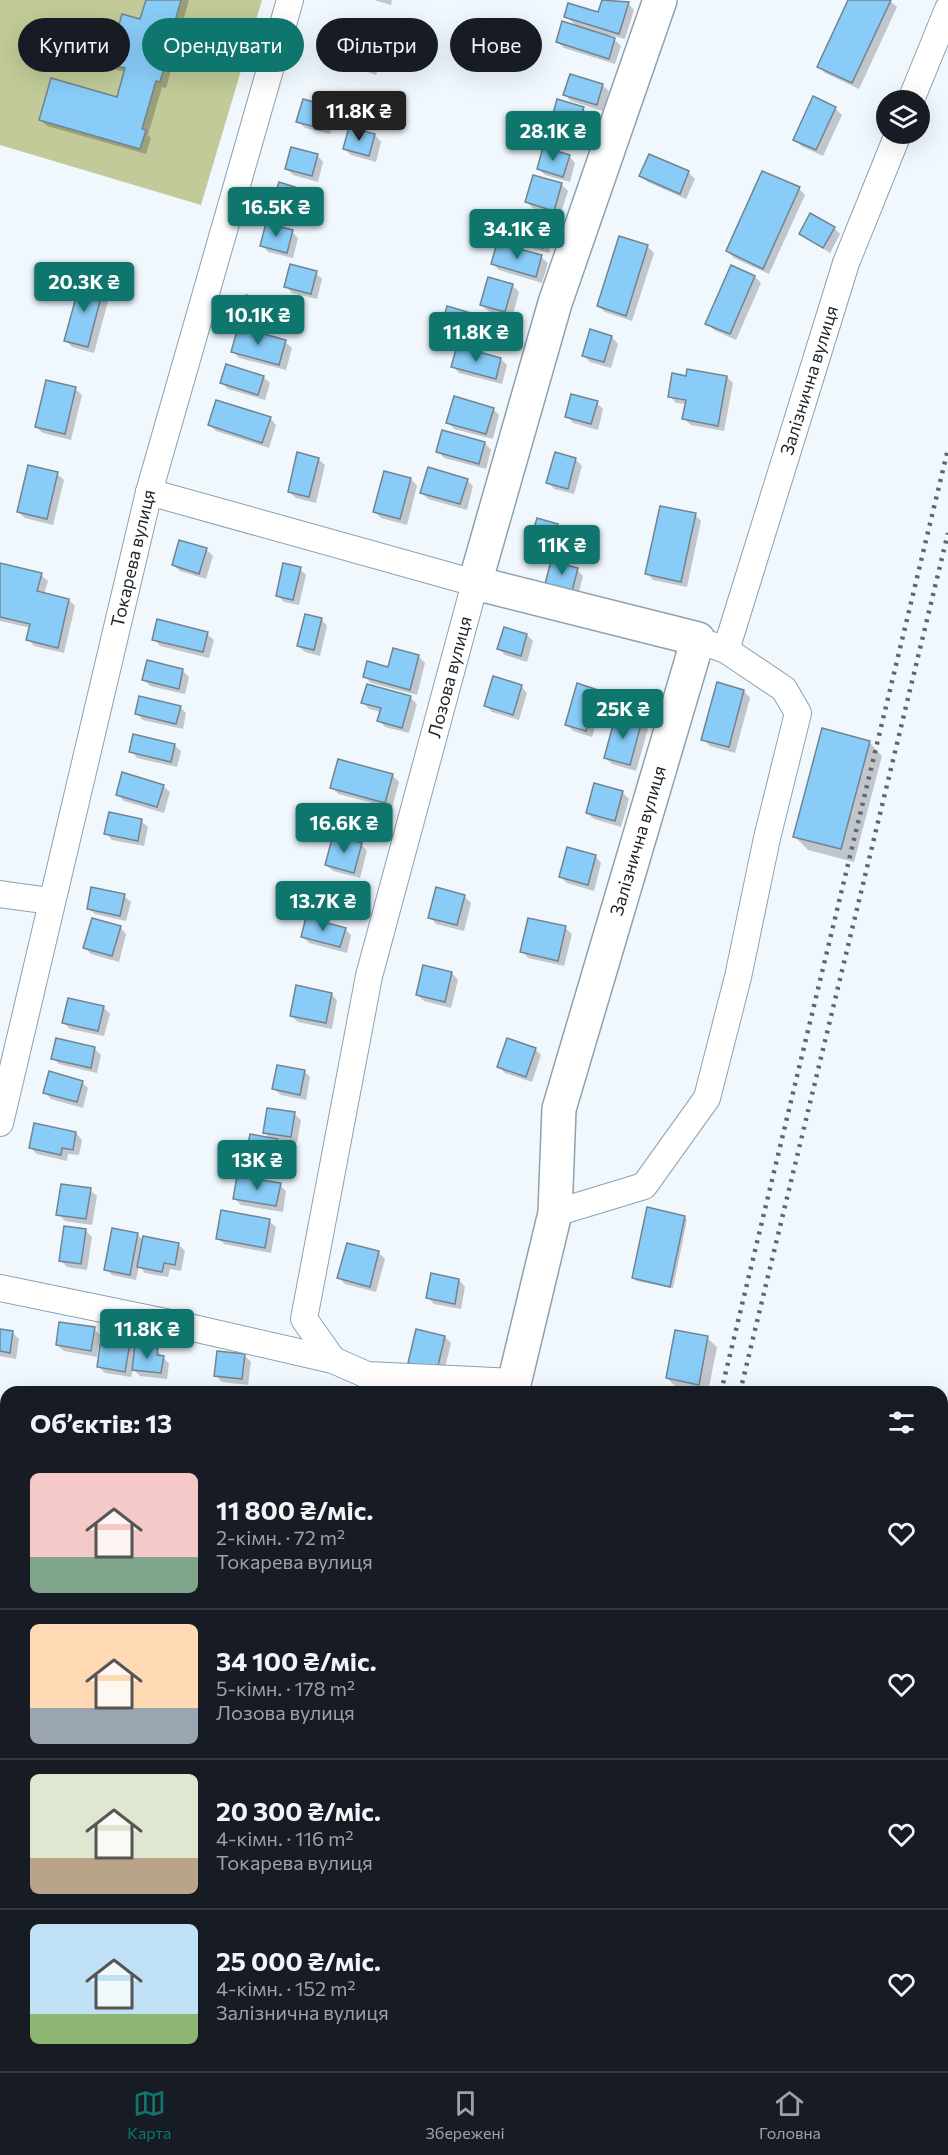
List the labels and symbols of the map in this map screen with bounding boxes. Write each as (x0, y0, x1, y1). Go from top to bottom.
pin: 11.8K ₴ (304, 91, 414, 142)
pin: 28.1K ₴ (498, 111, 608, 162)
pin: 16.5K ₴ (221, 187, 331, 238)
pin: 34.1K ₴ (462, 209, 572, 260)
pin: 20.3K ₴ (29, 262, 139, 313)
pin: 10.1K ₴ (203, 295, 313, 346)
street label: Залізнична вулиця (775, 303, 842, 458)
pin: 11.8K ₴ (421, 312, 531, 363)
street label: Токарева вулиця (105, 487, 159, 630)
pin: 11K ₴ (520, 525, 604, 576)
street label: Лозова вулиця (422, 614, 476, 740)
pin: 25K ₴ (581, 689, 665, 740)
street label: Залізнична вулиця (605, 763, 670, 918)
pin: 16.6K ₴ (289, 803, 399, 854)
pin: 13.7K ₴ (268, 881, 378, 932)
pin: 13K ₴ (215, 1140, 299, 1191)
pin: 11.8K ₴ (92, 1309, 202, 1360)

